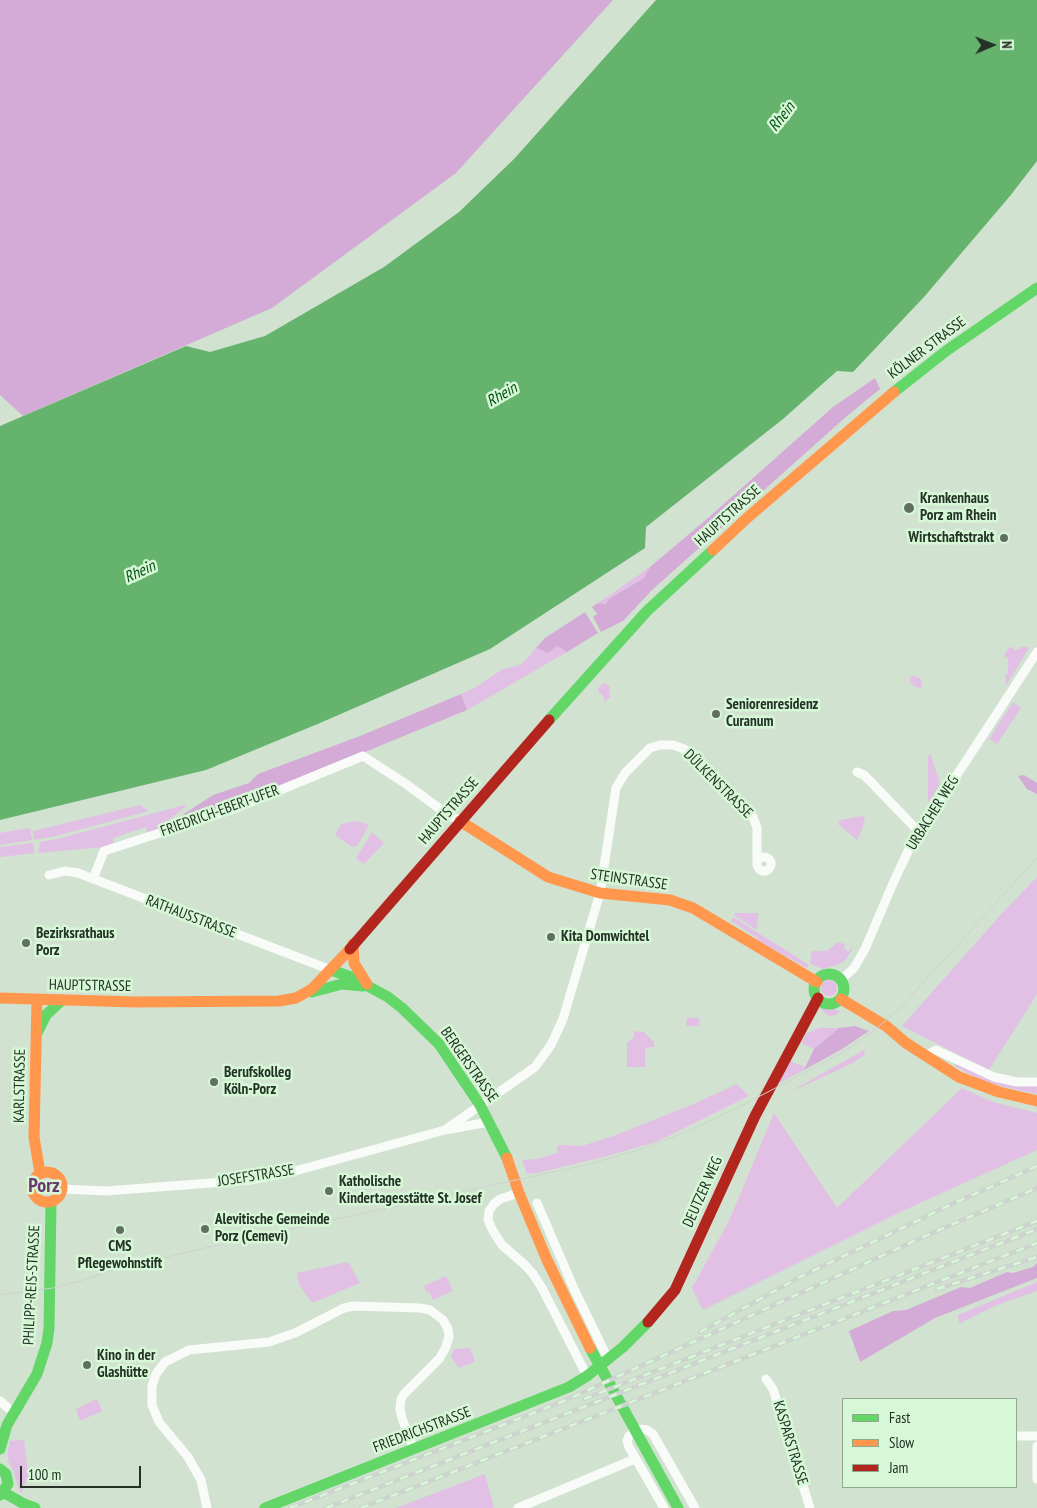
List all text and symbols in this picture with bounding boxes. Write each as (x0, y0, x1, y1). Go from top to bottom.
north arrow (967, 20, 1017, 70)
text: N (998, 41, 1016, 49)
water label: Rhein (765, 99, 799, 135)
street label: KÖLNER STRASSE (885, 313, 969, 383)
water label: Rhein (483, 379, 521, 411)
street label: HAUPTSTRASSE (691, 482, 765, 550)
place label: Krankenhaus Porz am Rhein (920, 490, 997, 525)
marker: Krankenhaus Porz am Rhein (902, 501, 916, 515)
place label: Wirtschaftstrakt (908, 529, 994, 547)
marker: Wirtschaftstrakt (998, 532, 1010, 544)
water label: Rhein (122, 557, 158, 587)
place label: Seniorenresidenz Curanum (726, 696, 818, 731)
marker: Seniorenresidenz Curanum (710, 708, 722, 720)
street label: DÜLKENSTRASSE (680, 746, 756, 822)
street label: URBACHER WEG (903, 772, 963, 854)
street label: HAUPTSTRASSE (415, 774, 483, 848)
street label: FRIEDRICH-EBERT-UFER (158, 781, 282, 841)
street label: STEINSTRASSE (589, 866, 669, 894)
street label: RATHAUSSTRASSE (143, 891, 239, 943)
place label: Bezirksrathaus Porz (36, 925, 115, 960)
place label: Kita Domwichtel (561, 928, 649, 946)
marker: Kita Domwichtel (545, 931, 557, 943)
marker: Bezirksrathaus Porz (20, 937, 32, 949)
street label: HAUPTSTRASSE (49, 976, 131, 996)
street label: BERGERSTRASSE (436, 1024, 502, 1106)
street label: KARLSTRASSE (10, 1049, 30, 1123)
place label: Berufskolleg Köln-Porz (224, 1064, 291, 1099)
marker: Berufskolleg Köln-Porz (208, 1076, 220, 1088)
street label: DEUTZER WEG (679, 1154, 727, 1230)
street label: JOSEFSTRASSE (216, 1161, 296, 1191)
place label: Katholische Kindertagesstätte St. Josef (339, 1173, 481, 1208)
district label: Porz (28, 1174, 60, 1198)
marker: Katholische Kindertagesstätte St. Josef (323, 1185, 335, 1197)
place label: Alevitische Gemeinde Porz (Cemevi) (215, 1211, 330, 1246)
marker: Alevitische Gemeinde Porz (Cemevi) (199, 1223, 211, 1235)
marker: CMS Pflegewohnstift (114, 1224, 126, 1236)
street label: PHILIPP-REIS-STRASSE (20, 1225, 44, 1345)
place label: CMS Pflegewohnstift (78, 1238, 162, 1273)
place label: Kino in der Glashütte (97, 1347, 155, 1382)
marker: Kino in der Glashütte (81, 1359, 93, 1371)
legend (842, 1398, 1017, 1488)
street label: KASPARSTRASSE (769, 1399, 811, 1487)
street label: FRIEDRICHSTRASSE (371, 1403, 473, 1457)
text: Fast (889, 1408, 910, 1427)
text: Slow (889, 1433, 914, 1452)
scale bar (22, 1456, 144, 1488)
text: Jam (889, 1458, 908, 1477)
text: 100 m (28, 1465, 61, 1484)

